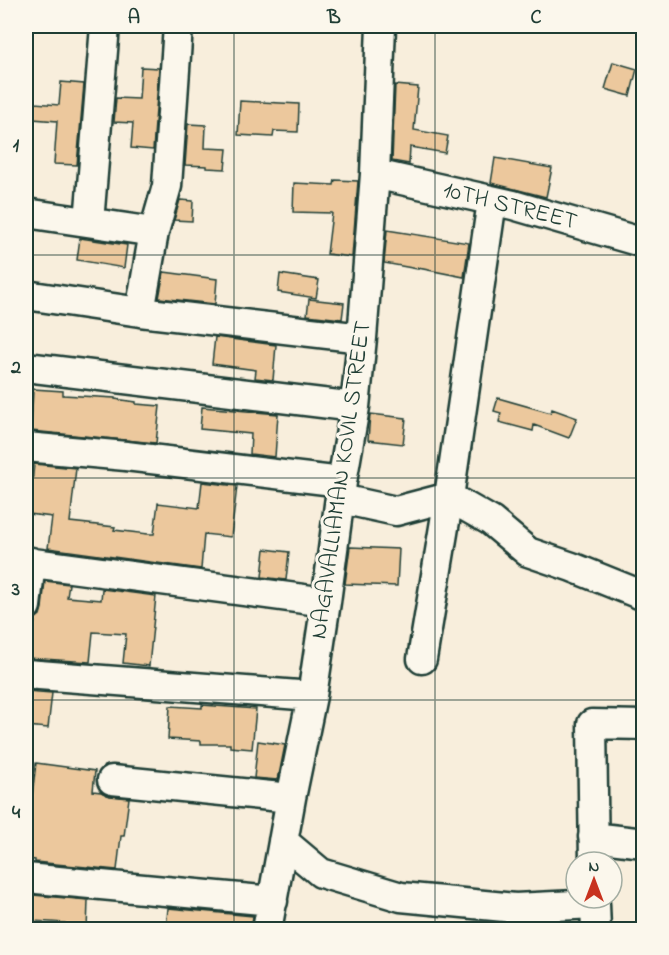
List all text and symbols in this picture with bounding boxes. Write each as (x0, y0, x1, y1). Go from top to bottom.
text: A (128, 4, 140, 33)
text: B (326, 4, 341, 33)
text: C (531, 4, 542, 33)
text: 1 (13, 132, 20, 161)
street label: 10TH STREET (439, 173, 581, 241)
street label: NAGAVALLIAMAN KOVIL STREET (302, 318, 382, 641)
text: 2 (10, 354, 21, 383)
text: 3 (11, 576, 20, 605)
text: 4 (12, 799, 21, 828)
north arrow (564, 850, 624, 910)
text: N (589, 855, 600, 879)

